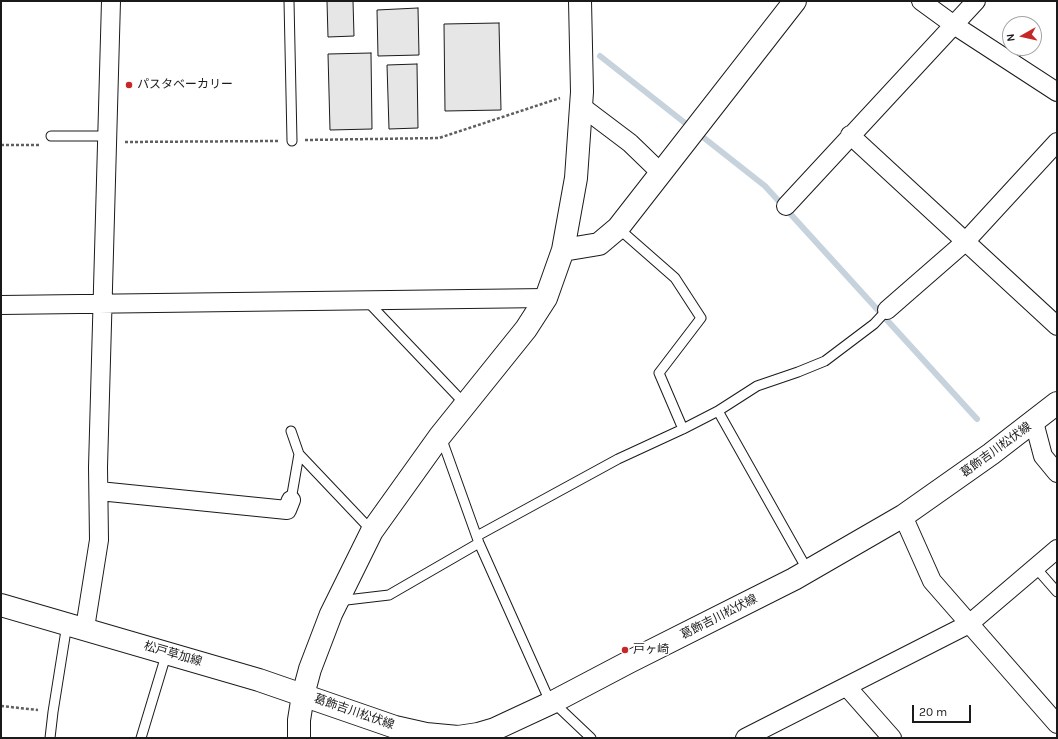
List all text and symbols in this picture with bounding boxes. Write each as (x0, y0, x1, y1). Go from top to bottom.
north arrow (1002, 16, 1042, 56)
text: N (1004, 33, 1018, 42)
place label: パスタベーカリー (137, 78, 233, 92)
marker: パスタベーカリー (124, 80, 134, 90)
street label: 葛飾吉川松伏線 (958, 419, 1034, 481)
street label: 葛飾吉川松伏線 (678, 592, 760, 642)
street label: 松戸草加線 (142, 639, 204, 669)
place label: 戸ヶ崎 (633, 643, 669, 657)
marker: 戸ヶ崎 (620, 645, 630, 655)
street label: 葛飾吉川松伏線 (312, 692, 396, 732)
scale bar (914, 697, 973, 723)
text: 20 m (919, 705, 947, 719)

